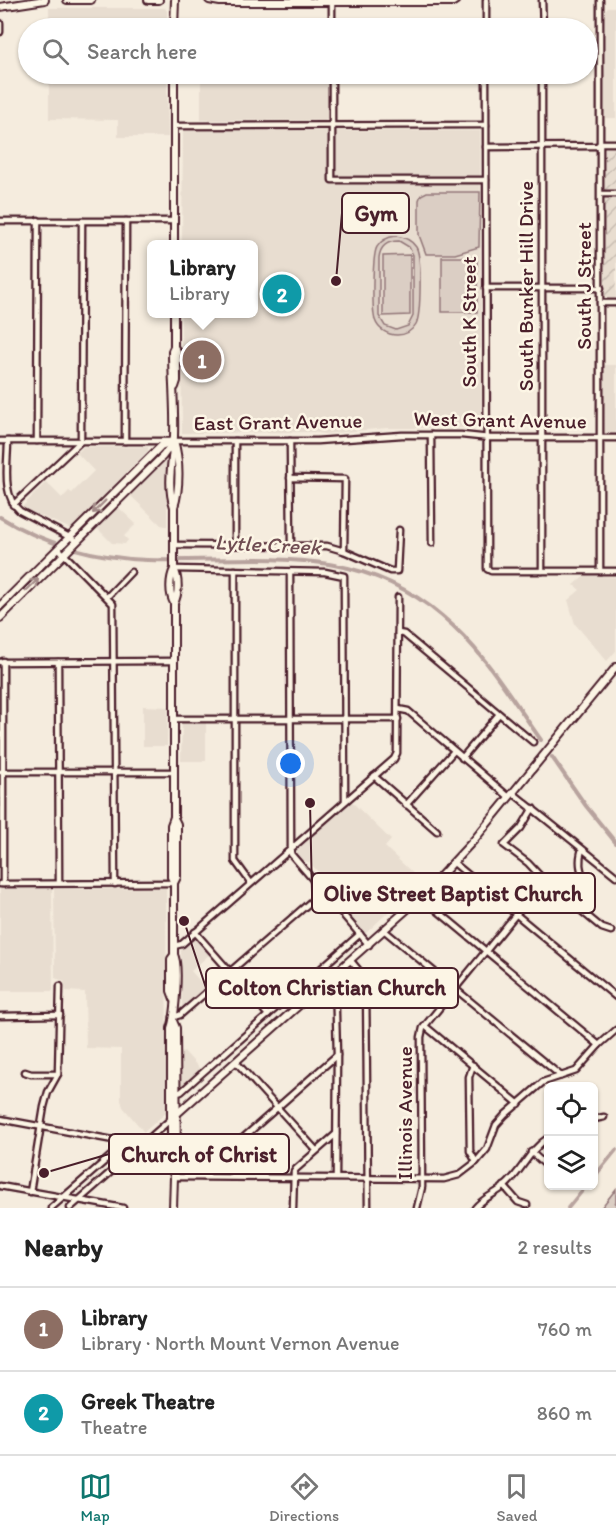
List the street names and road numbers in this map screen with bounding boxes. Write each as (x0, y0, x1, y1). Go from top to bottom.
street label: South Bunker Hill Drive (513, 181, 538, 391)
street label: South J Street (571, 222, 596, 350)
street label: South K Street (456, 256, 481, 388)
street label: West Grant Avenue (413, 405, 587, 434)
street label: East Grant Avenue (193, 408, 363, 435)
street label: Illinois Avenue (392, 1046, 417, 1180)

